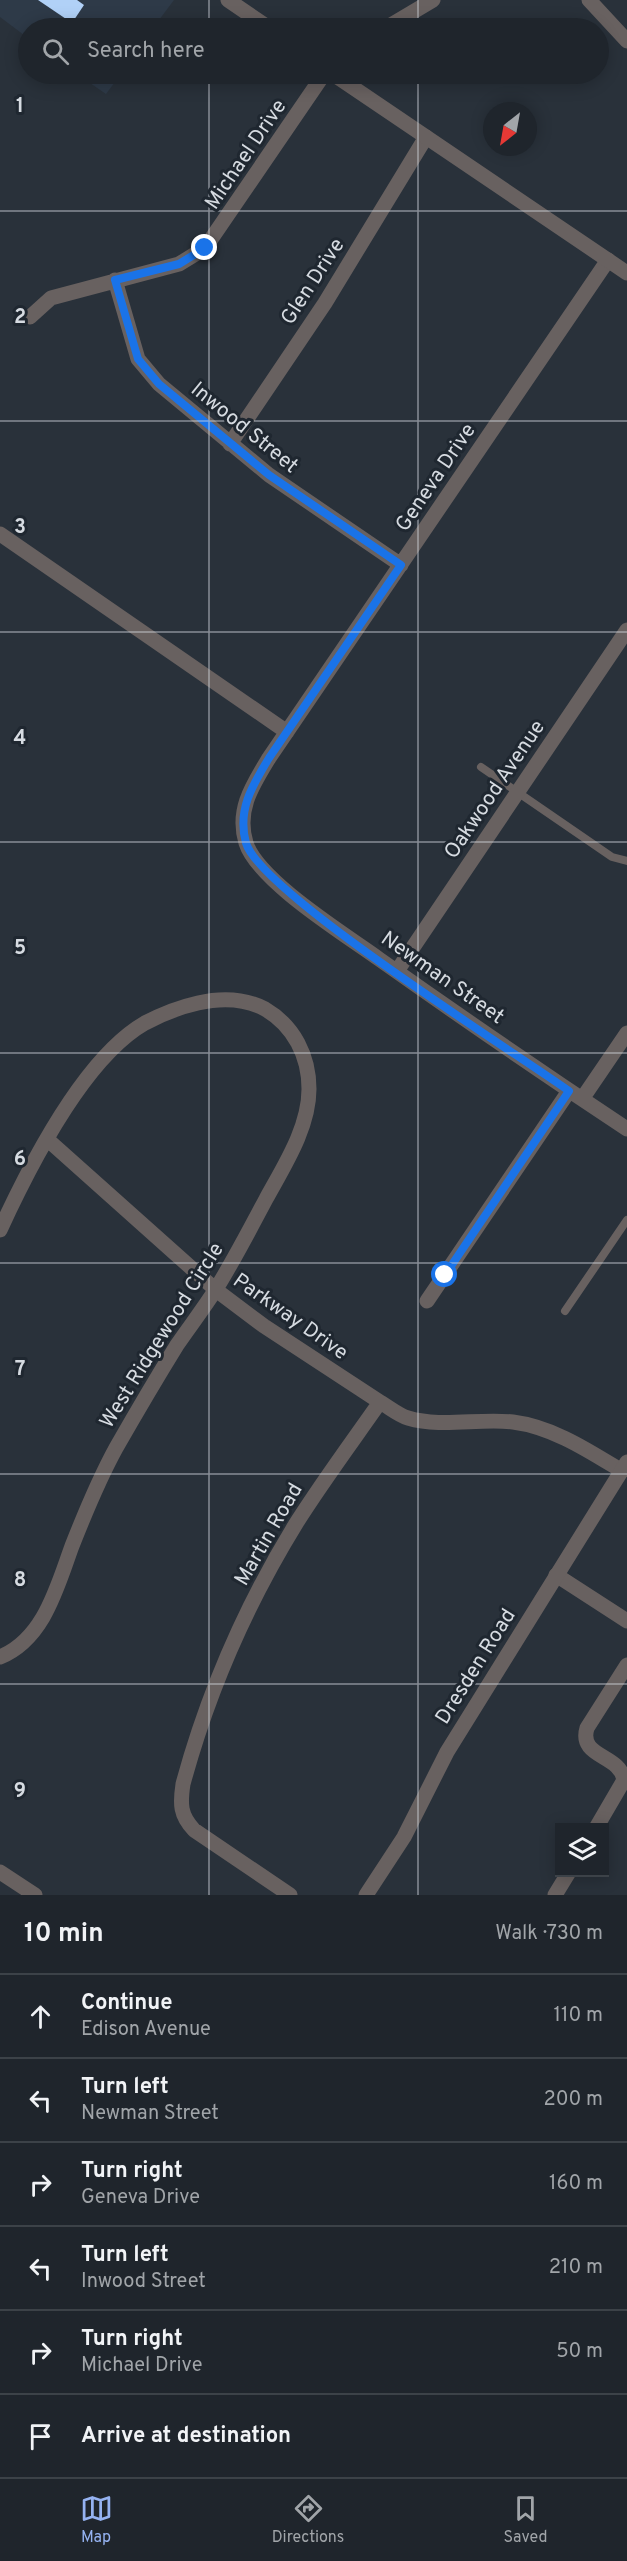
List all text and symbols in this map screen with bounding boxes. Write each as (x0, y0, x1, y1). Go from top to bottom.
search box (18, 18, 609, 84)
icon: search (39, 35, 72, 68)
text: Search here (87, 38, 205, 65)
text: 1 (16, 94, 24, 120)
street label: Michael Drive (199, 94, 293, 215)
north arrow (483, 102, 537, 156)
street label: Glen Drive (275, 233, 351, 330)
route end (191, 234, 217, 260)
text: 2 (14, 305, 26, 331)
street label: Inwood Street (185, 376, 303, 480)
street label: Geneva Drive (390, 418, 482, 537)
text: 3 (14, 515, 26, 541)
street label: Oakwood Avenue (439, 715, 552, 864)
text: 4 (14, 726, 26, 752)
street label: Newman Street (375, 926, 509, 1031)
text: 5 (14, 936, 26, 962)
text: 6 (14, 1147, 26, 1173)
street label: West Ridgewood Circle (94, 1238, 230, 1434)
route start (431, 1261, 457, 1287)
street label: Parkway Drive (227, 1268, 353, 1367)
text: 7 (15, 1357, 25, 1383)
street label: Martin Road (229, 1479, 310, 1591)
text: 8 (14, 1568, 26, 1594)
street label: Dresden Road (430, 1604, 523, 1730)
text: 9 (14, 1779, 26, 1805)
map controls (555, 1823, 609, 1877)
button: layers (555, 1823, 609, 1877)
text: 10 min (24, 1918, 104, 1951)
text: Walk · 730 m (495, 1921, 603, 1947)
text: Continue (81, 1990, 172, 2017)
icon: ahead (24, 2000, 57, 2033)
text: 110 m (554, 2003, 603, 2029)
text: Edison Avenue (81, 2017, 211, 2043)
text: Turn left (81, 2074, 169, 2101)
icon: left (24, 2084, 57, 2117)
text: 200 m (544, 2087, 603, 2113)
text: Newman Street (81, 2101, 219, 2127)
text: Turn right (81, 2158, 183, 2185)
icon: right (24, 2168, 57, 2201)
text: 160 m (549, 2171, 603, 2197)
text: Geneva Drive (81, 2185, 200, 2211)
text: Turn left (81, 2242, 169, 2269)
icon: left (24, 2252, 57, 2285)
text: 210 m (549, 2255, 603, 2281)
text: Inwood Street (81, 2269, 206, 2295)
text: Turn right (81, 2326, 183, 2353)
icon: right (24, 2336, 57, 2369)
text: 50 m (556, 2339, 603, 2365)
text: Michael Drive (81, 2353, 202, 2379)
icon: arrive (24, 2420, 57, 2453)
text: Arrive at destination (81, 2423, 291, 2450)
tab: Map (80, 2492, 113, 2548)
tab: Directions (272, 2492, 344, 2548)
tab: Saved (503, 2492, 547, 2548)

